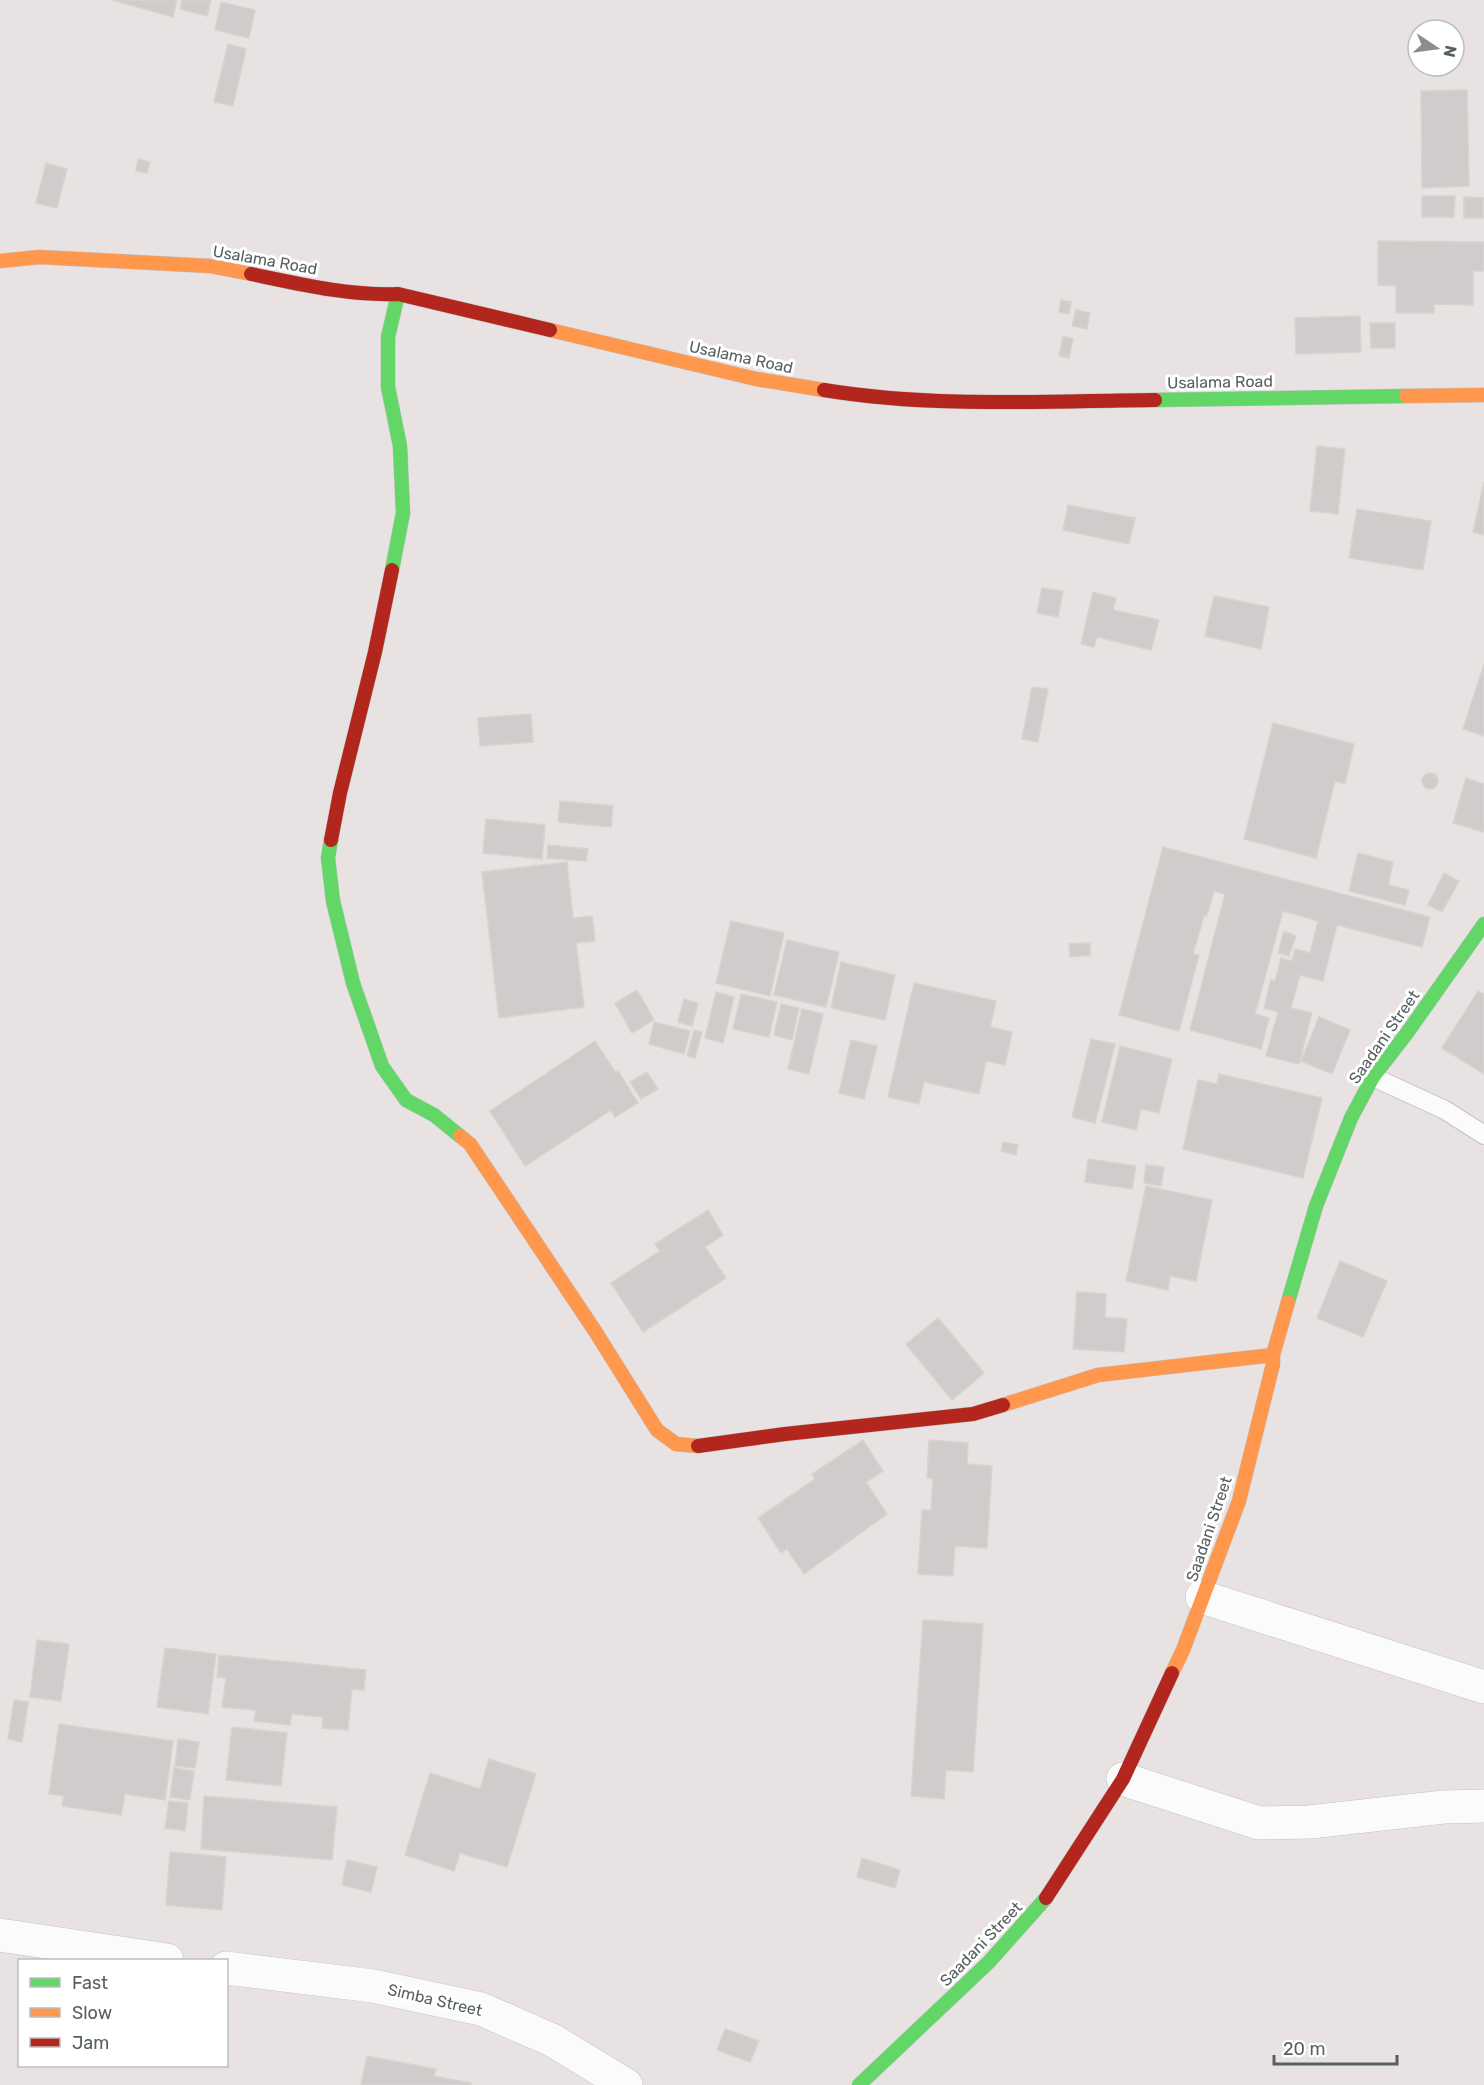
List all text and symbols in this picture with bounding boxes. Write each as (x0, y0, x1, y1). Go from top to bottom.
north arrow (1406, 18, 1466, 78)
text: N (1440, 44, 1461, 59)
street label: Usalama Road (211, 241, 319, 279)
street label: Usalama Road (687, 337, 795, 377)
street label: Usalama Road (1167, 372, 1273, 392)
street label: Saadani Street (1345, 987, 1423, 1087)
street label: Saadani Street (1182, 1474, 1236, 1584)
street label: Saadani Street (936, 1898, 1026, 1990)
legend (18, 1959, 228, 2067)
text: Fast (72, 1972, 108, 1994)
street label: Simba Street (386, 1980, 484, 2020)
text: Slow (72, 2002, 112, 2024)
scale bar (1274, 2028, 1397, 2066)
text: Jam (72, 2032, 109, 2054)
text: 20 m (1283, 2038, 1325, 2060)

